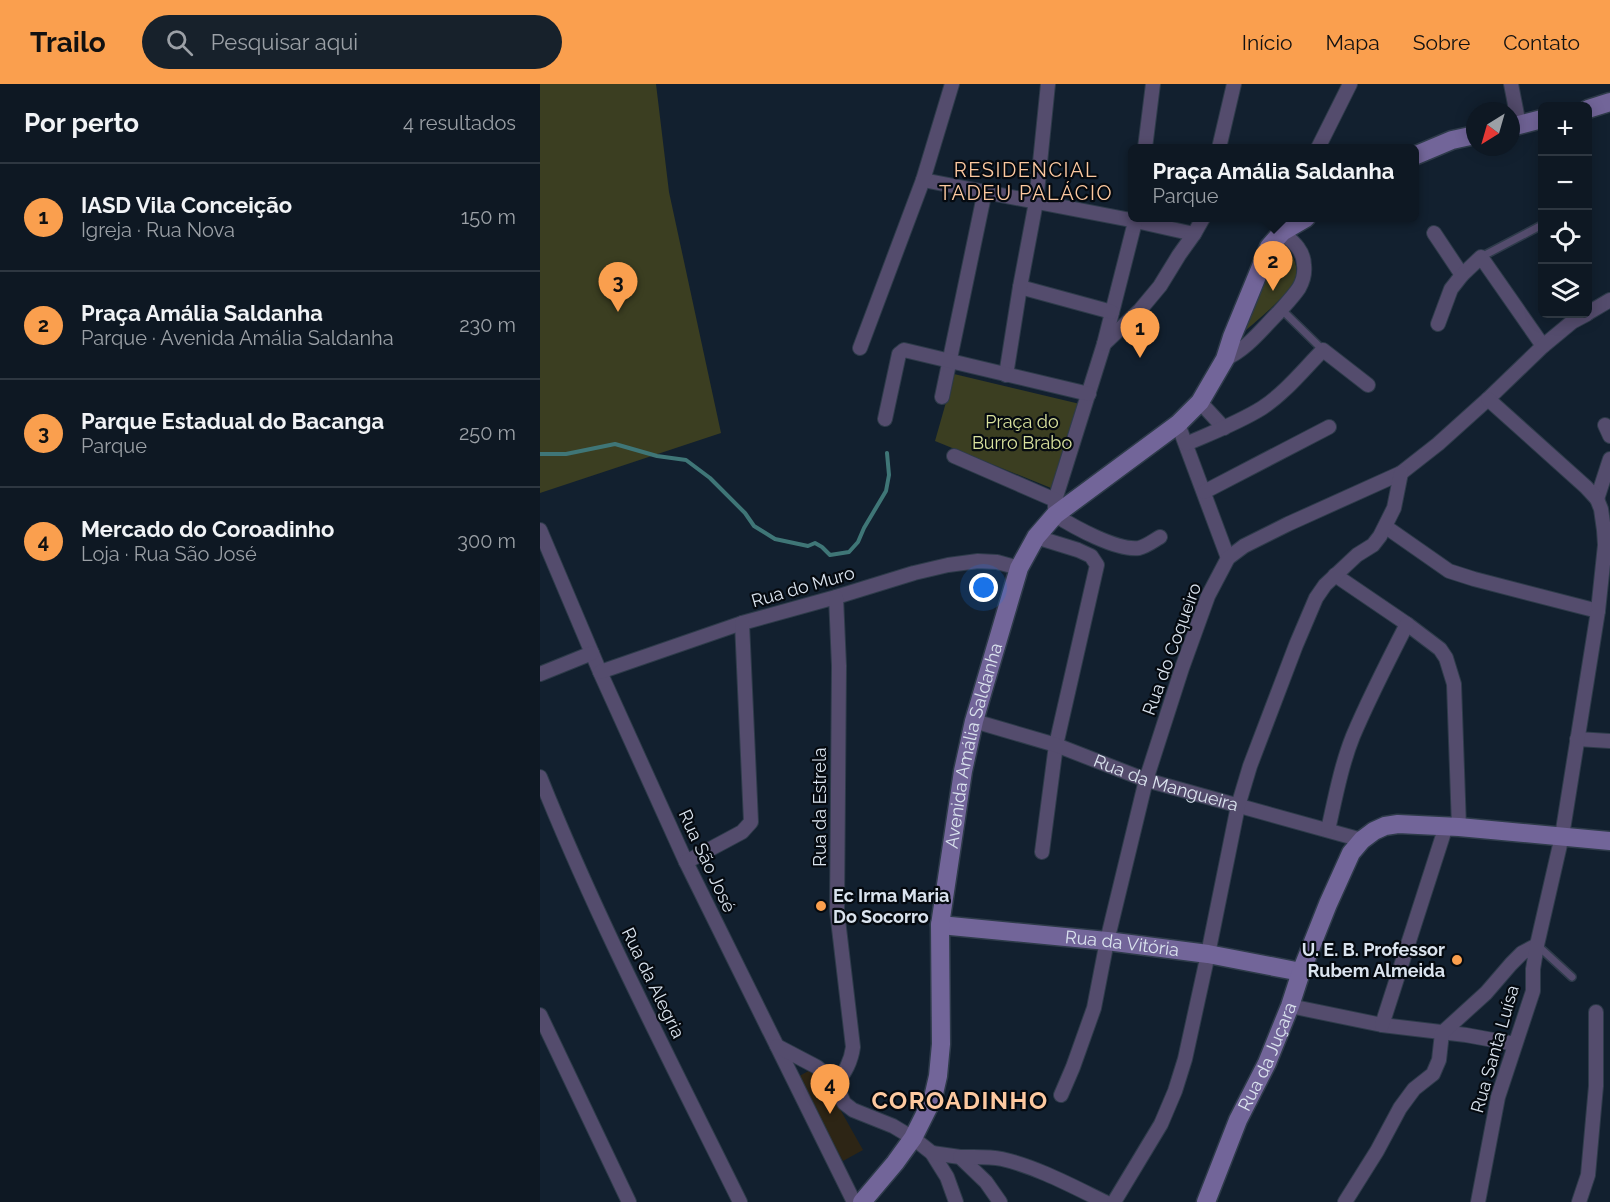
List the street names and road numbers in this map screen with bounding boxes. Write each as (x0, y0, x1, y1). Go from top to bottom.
street label: Rua do Muro (749, 562, 857, 611)
street label: Rua do Coqueiro (1138, 580, 1205, 718)
street label: Avenida Amália Saldanha (941, 640, 1006, 850)
street label: Rua da Estrela (809, 747, 830, 867)
street label: Rua da Mangueira (1091, 750, 1241, 815)
street label: Rua São José (675, 806, 741, 916)
street label: Rua da Alegria (618, 924, 689, 1042)
street label: Rua da Vitória (1064, 926, 1180, 960)
street label: Rua Santa Luísa (1466, 983, 1523, 1115)
street label: Rua da Juçara (1233, 999, 1300, 1114)

